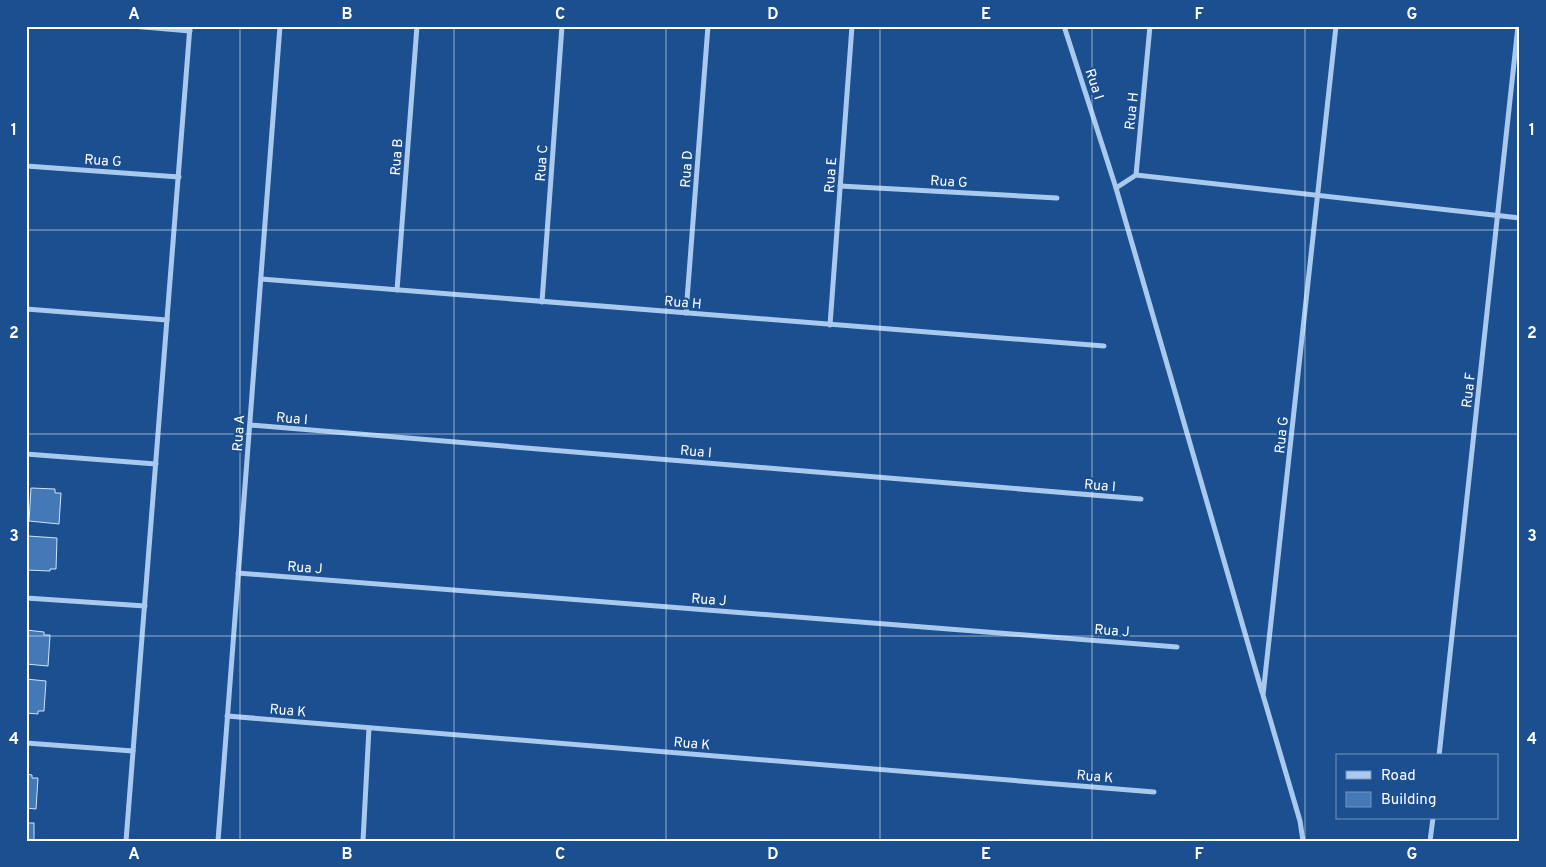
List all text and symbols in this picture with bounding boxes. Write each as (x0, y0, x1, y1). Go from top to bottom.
text: A (128, 5, 140, 25)
text: B (341, 5, 353, 25)
text: C (555, 5, 565, 25)
text: D (767, 5, 779, 25)
text: E (981, 5, 991, 25)
text: F (1194, 5, 1204, 25)
text: G (1407, 5, 1417, 25)
street label: Rua I (1081, 67, 1107, 102)
street label: Rua H (1122, 92, 1143, 131)
text: 1 (11, 121, 17, 141)
text: 1 (1529, 121, 1535, 141)
street label: Rua B (388, 138, 407, 176)
street label: Rua C (533, 144, 552, 182)
street label: Rua D (678, 150, 697, 188)
street label: Rua G (84, 152, 122, 171)
street label: Rua E (822, 156, 841, 194)
street label: Rua G (930, 173, 968, 192)
street label: Rua H (663, 293, 702, 314)
text: 2 (9, 324, 19, 344)
text: 2 (1527, 324, 1537, 344)
street label: Rua F (1459, 371, 1480, 409)
street label: Rua I (275, 410, 308, 429)
street label: Rua A (230, 414, 249, 452)
street label: Rua G (1272, 416, 1293, 455)
street label: Rua I (679, 443, 712, 462)
street label: Rua I (1083, 477, 1116, 496)
text: 3 (9, 527, 19, 547)
text: 3 (1527, 527, 1537, 547)
street label: Rua J (287, 559, 323, 578)
street label: Rua J (691, 591, 727, 610)
street label: Rua J (1094, 622, 1130, 641)
street label: Rua K (269, 701, 307, 722)
text: 4 (9, 730, 19, 750)
text: 4 (1527, 730, 1537, 750)
street label: Rua K (673, 734, 711, 755)
legend (1336, 754, 1498, 820)
street label: Rua K (1076, 767, 1114, 788)
text: Road (1381, 767, 1416, 786)
text: Building (1381, 791, 1436, 810)
text: A (128, 845, 140, 865)
text: B (341, 845, 353, 865)
text: C (555, 845, 565, 865)
text: D (767, 845, 779, 865)
text: E (981, 845, 991, 865)
text: F (1194, 845, 1204, 865)
text: G (1407, 845, 1417, 865)

